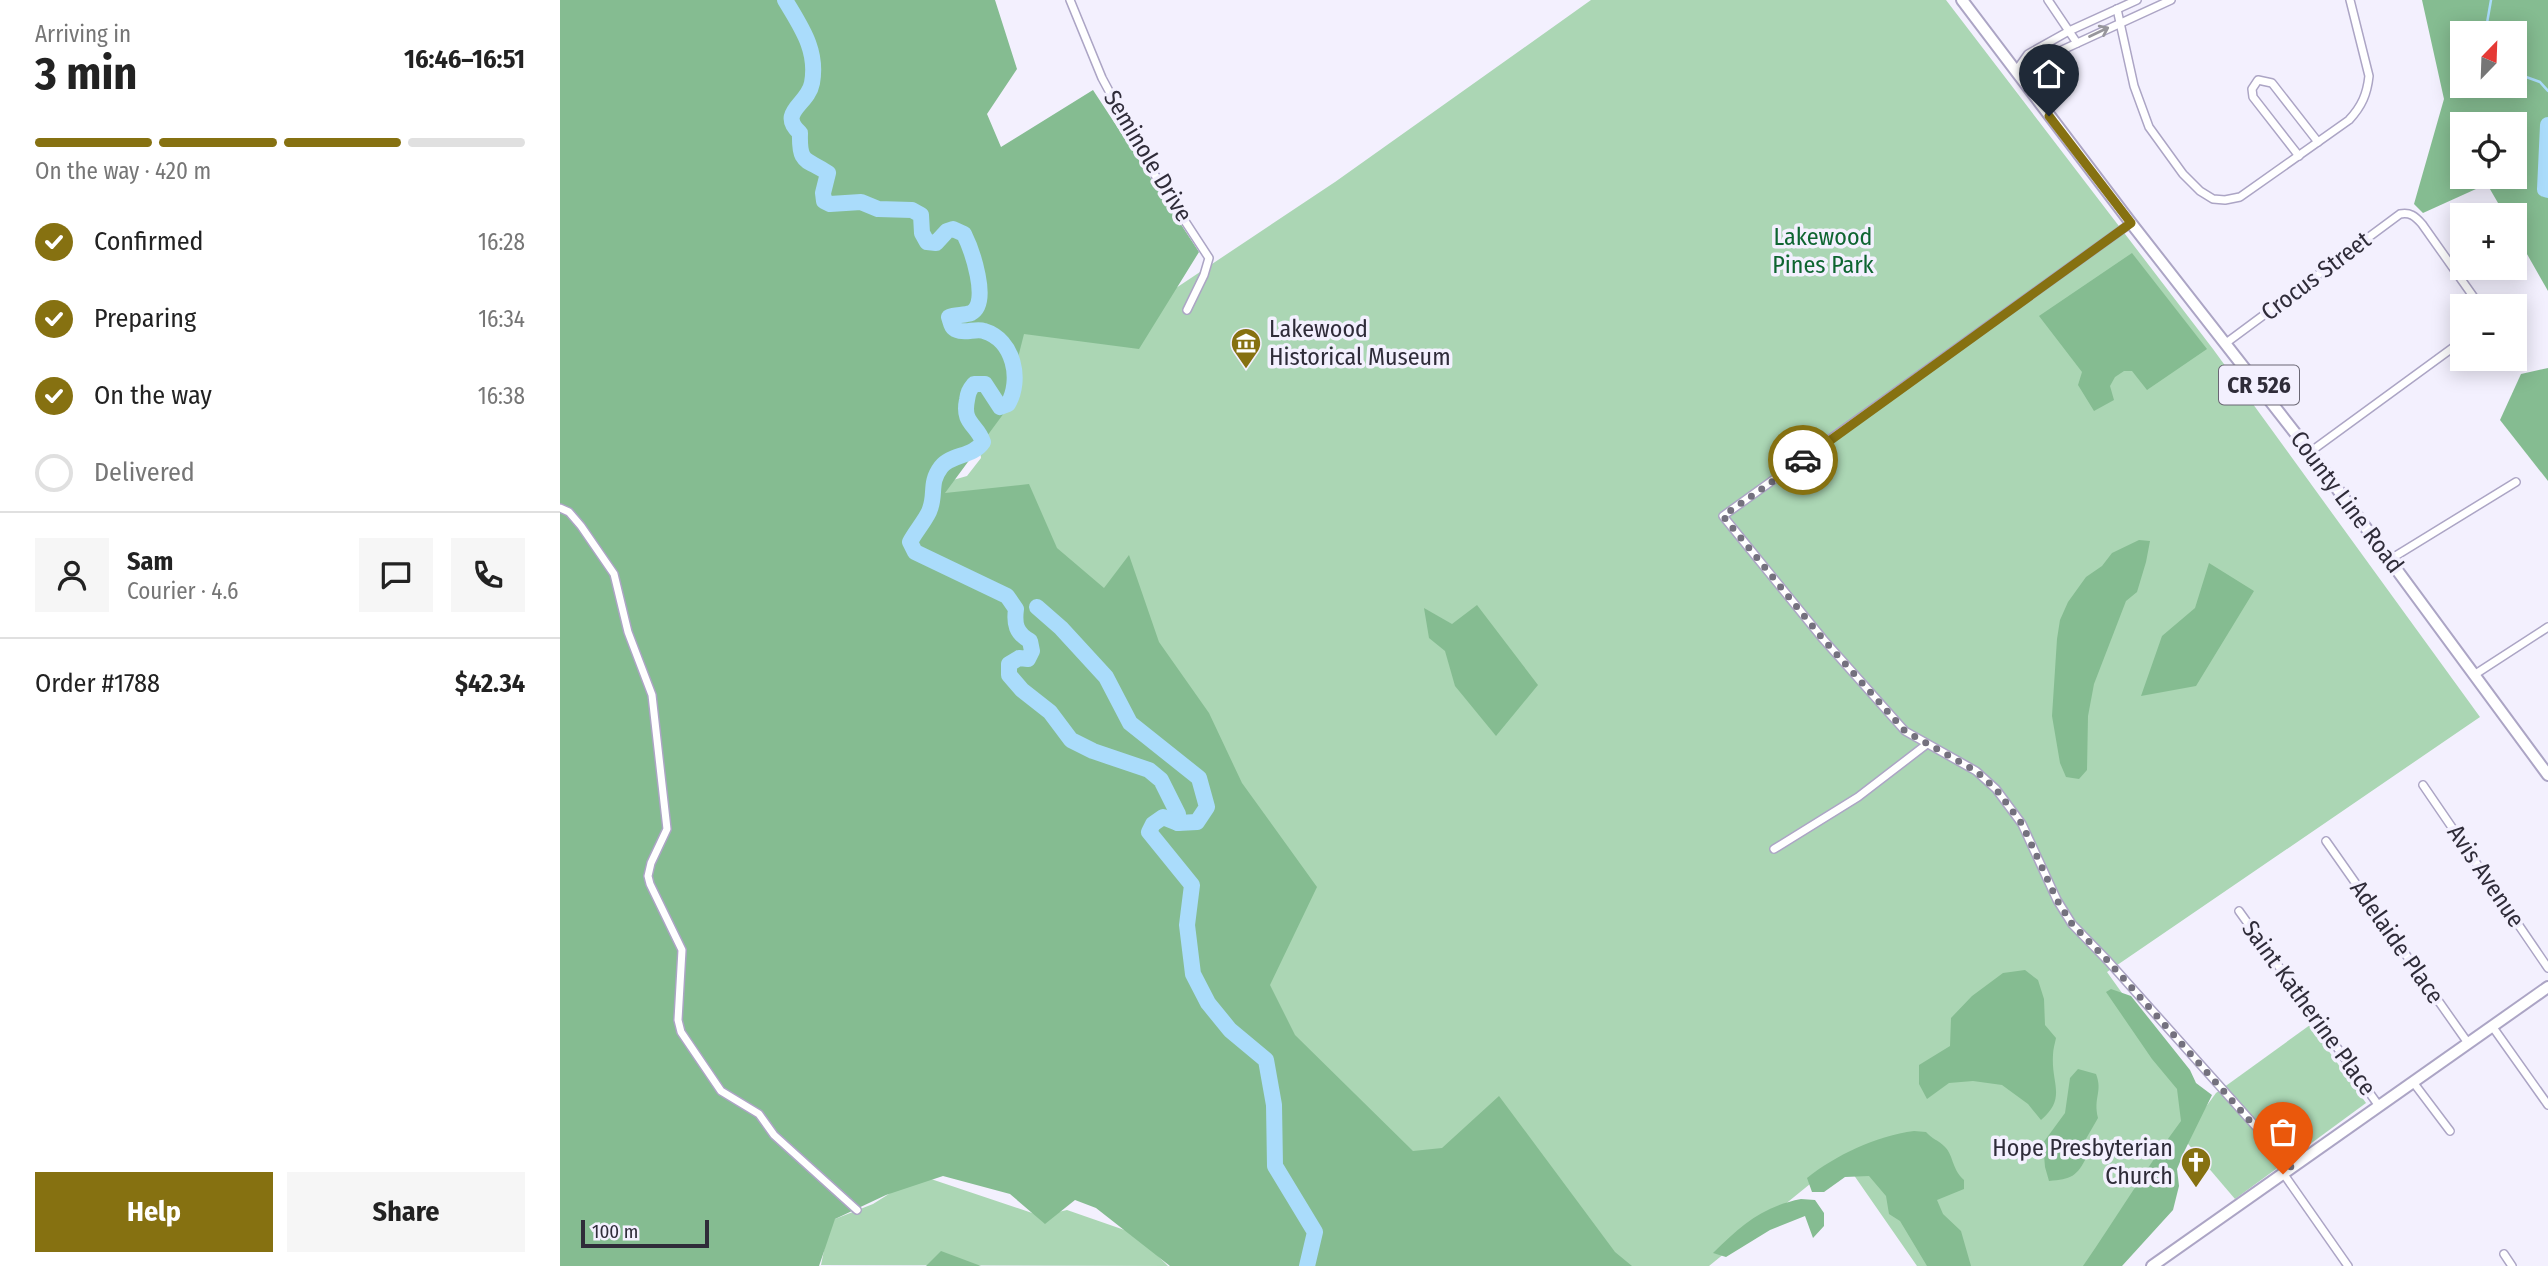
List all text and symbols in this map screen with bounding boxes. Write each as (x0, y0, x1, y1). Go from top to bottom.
text: Arriving in (35, 20, 131, 48)
north arrow (2450, 21, 2527, 98)
map controls (2450, 21, 2527, 371)
one-way arrow (2088, 25, 2109, 39)
text: 16:46–16:51 (404, 44, 525, 75)
pin (2019, 44, 2079, 116)
text: 3 min (35, 46, 137, 101)
icon: home (2030, 55, 2068, 93)
street label: Seminole Drive (1098, 85, 1198, 227)
button: locate (2450, 112, 2527, 189)
text: On the way · 420 m (35, 157, 211, 185)
button: + (2450, 203, 2527, 280)
icon: check (35, 223, 73, 261)
park label: Lakewood Pines Park (1772, 223, 1875, 279)
text: Confirmed (94, 226, 204, 257)
street label: Crocus Street (2256, 226, 2376, 326)
text: 16:28 (478, 228, 525, 256)
button: − (2450, 294, 2527, 371)
icon: check (35, 300, 73, 338)
text: Preparing (94, 303, 196, 334)
text: 16:34 (478, 305, 525, 333)
place label: Lakewood Historical Museum (1269, 315, 1451, 371)
museum icon: Lakewood Historical Museum (1229, 326, 1263, 370)
road number: CR 526 (2219, 366, 2299, 404)
icon: check (35, 377, 73, 415)
text: On the way (94, 380, 212, 411)
text: 16:38 (478, 382, 525, 410)
courier (1768, 425, 1838, 495)
street label: County Line Road (2285, 426, 2409, 578)
icon: car (1784, 441, 1822, 479)
text: Delivered (94, 457, 195, 488)
button: person (35, 538, 109, 612)
button: chat (359, 538, 433, 612)
button: phone (451, 538, 525, 612)
text: Sam (127, 546, 173, 577)
text: Courier · 4.6 (127, 577, 238, 605)
text: Order #1788 (35, 668, 160, 699)
text: $42.34 (455, 668, 525, 699)
street label: Avis Avenue (2442, 820, 2530, 932)
street label: Adelaide Place (2344, 875, 2450, 1009)
street label: Saint Katherine Place (2236, 915, 2382, 1101)
pin (2253, 1102, 2313, 1174)
icon: bag (2264, 1113, 2302, 1151)
place label: Hope Presbyterian Church (1992, 1134, 2173, 1190)
church icon: Hope Presbyterian Church (2179, 1145, 2213, 1189)
button: Help (35, 1172, 273, 1252)
button: Share (287, 1172, 525, 1252)
scale bar (581, 1217, 709, 1249)
text: 100 m (592, 1220, 638, 1243)

